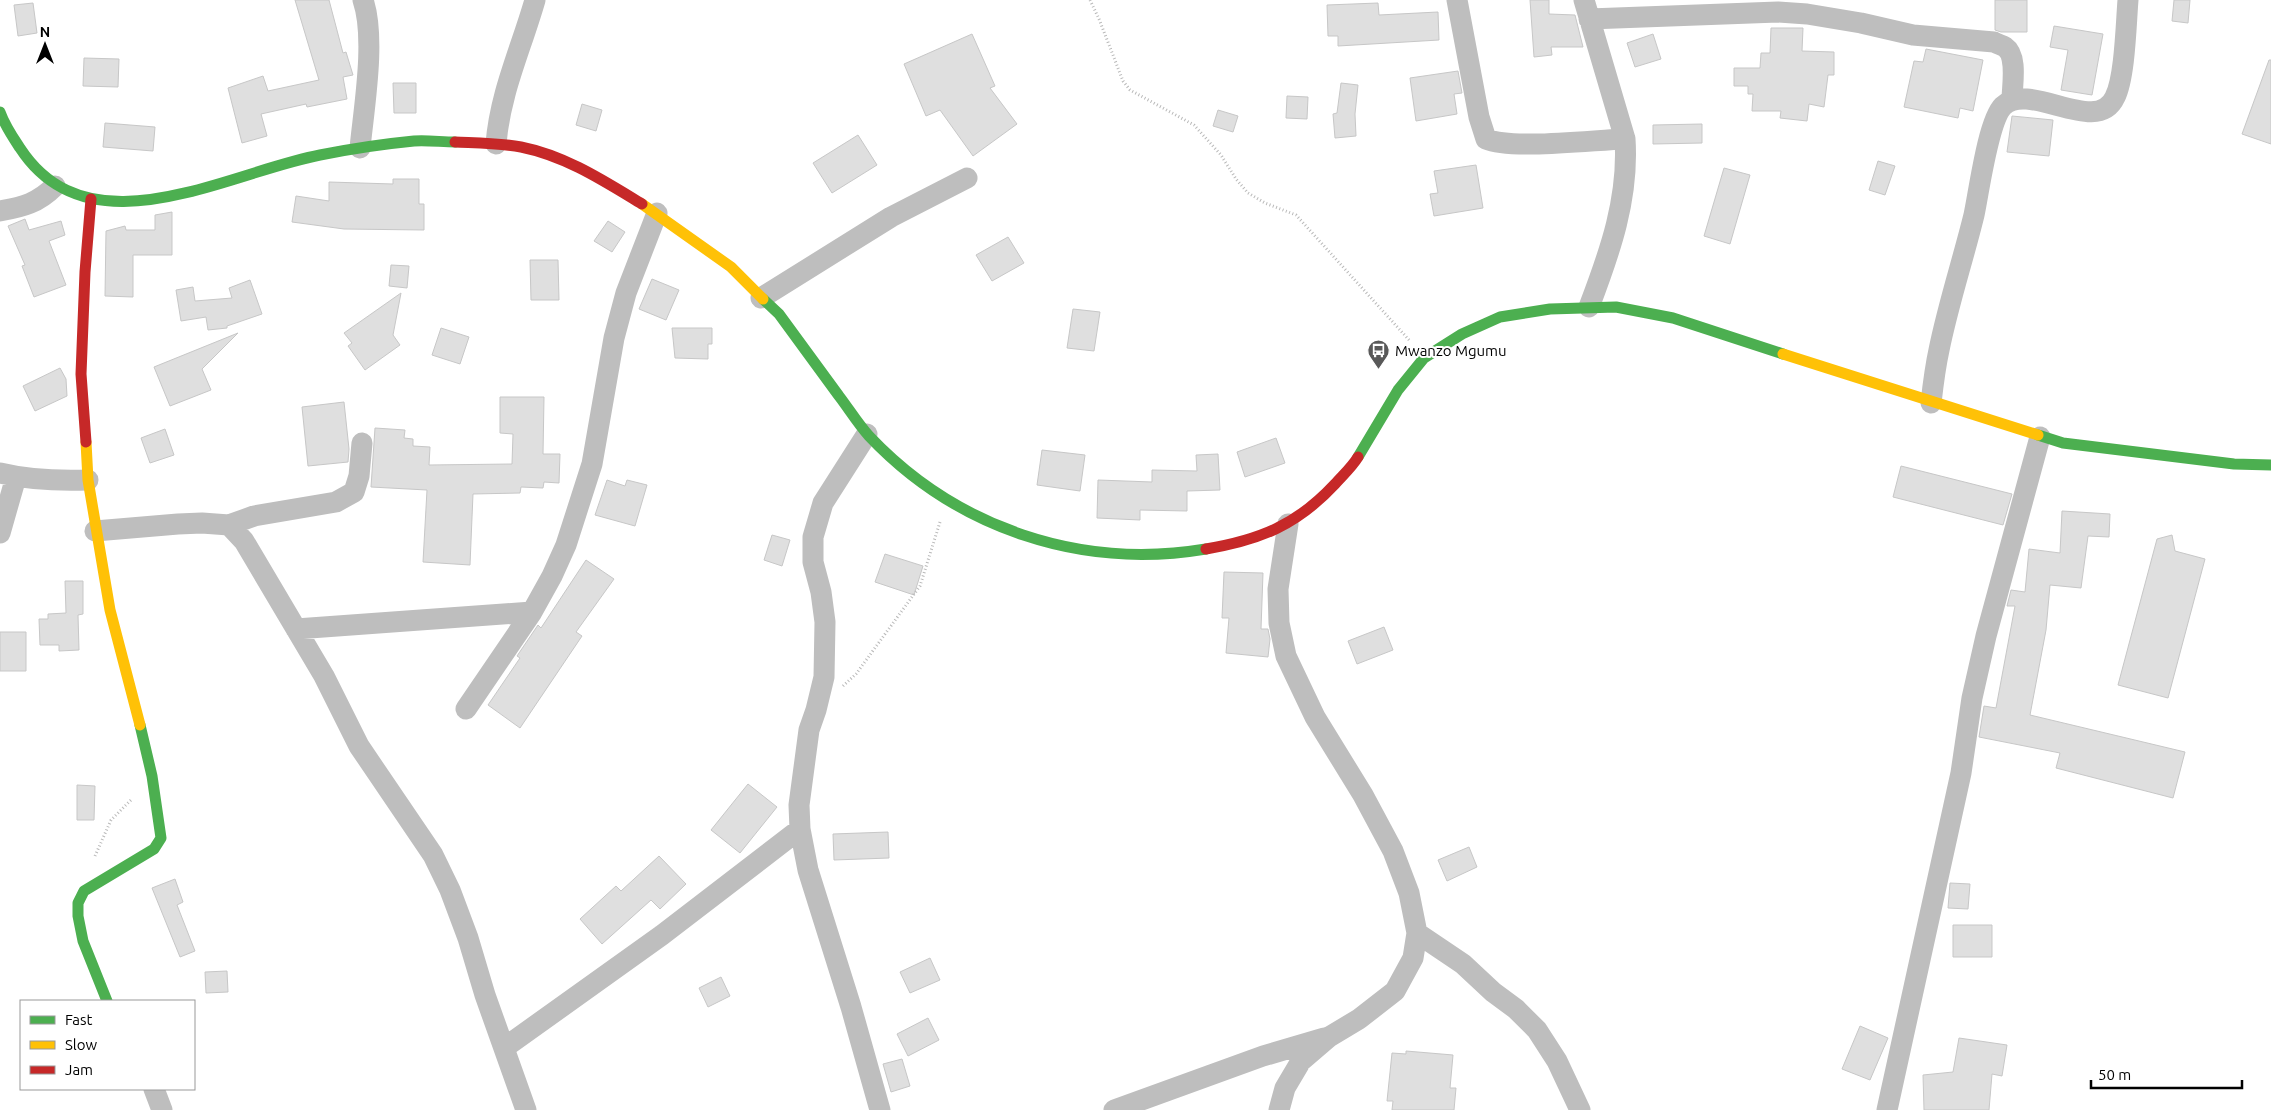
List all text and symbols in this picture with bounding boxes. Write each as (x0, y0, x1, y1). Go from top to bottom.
north arrow (20, 20, 70, 70)
text: N (40, 24, 50, 40)
bus stop icon: Mwanzo Mgumu (1367, 338, 1391, 369)
place label: Mwanzo Mgumu (1395, 342, 1507, 359)
legend (20, 1000, 195, 1090)
text: Fast (65, 1011, 93, 1028)
text: Slow (65, 1036, 98, 1053)
scale bar (2091, 1058, 2242, 1090)
text: Jam (65, 1061, 93, 1078)
text: 50 m (2098, 1066, 2131, 1083)

